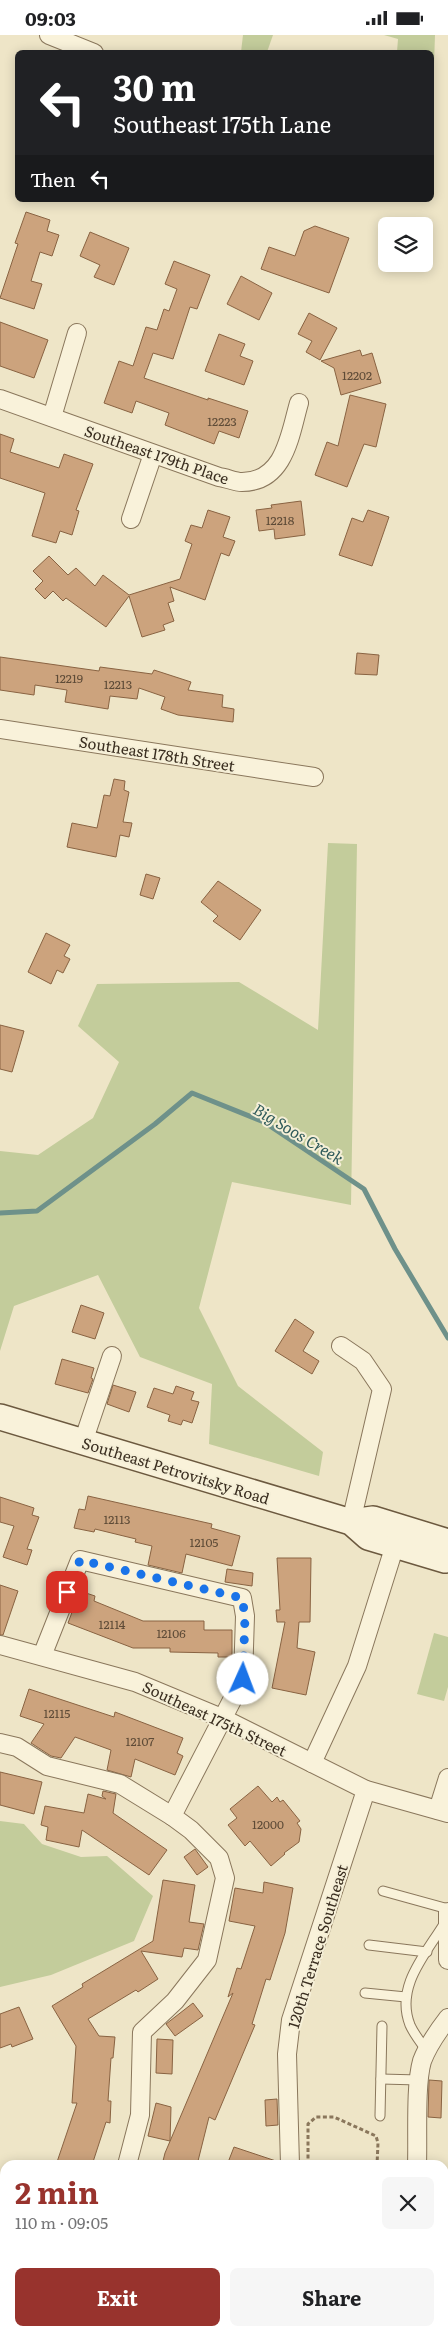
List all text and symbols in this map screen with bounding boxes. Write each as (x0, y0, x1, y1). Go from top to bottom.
text: 09:03 (25, 4, 76, 32)
text: 30 m (113, 60, 196, 112)
icon: left (30, 70, 95, 135)
text: Southeast 175th Lane (113, 107, 331, 140)
text: Then (30, 165, 76, 193)
icon: left (86, 165, 114, 193)
map controls (378, 217, 433, 272)
button: layers (378, 217, 433, 272)
house number: 12202 (342, 366, 372, 384)
house number: 12223 (207, 412, 237, 430)
street label: Southeast 179th Place (82, 418, 233, 490)
house number: 12218 (266, 511, 295, 529)
house number: 12219 (55, 669, 83, 687)
house number: 12213 (104, 675, 132, 693)
street label: Southeast 178th Street (77, 729, 237, 777)
water label: Big Soos Creek (249, 1097, 349, 1170)
street label: Southeast Petrovitsky Road (79, 1430, 273, 1510)
house number: 12113 (103, 1510, 131, 1528)
house number: 12105 (190, 1533, 218, 1551)
pin (46, 1571, 88, 1613)
icon: arrive (53, 1578, 81, 1606)
house number: 12114 (99, 1615, 126, 1633)
house number: 12106 (156, 1624, 186, 1642)
position arrow (216, 1652, 268, 1704)
street label: Southeast 175th Street (139, 1675, 291, 1761)
house number: 12115 (44, 1704, 70, 1722)
house number: 12107 (126, 1732, 154, 1750)
house number: 12000 (252, 1815, 284, 1833)
street label: 120th Terrace Southeast (281, 1861, 353, 2031)
text: 2 min (15, 2169, 99, 2213)
button: close (382, 2177, 434, 2229)
text: 110 m · 09:05 (15, 2210, 108, 2234)
button: Exit (15, 2268, 220, 2326)
button: Share (230, 2268, 434, 2326)

